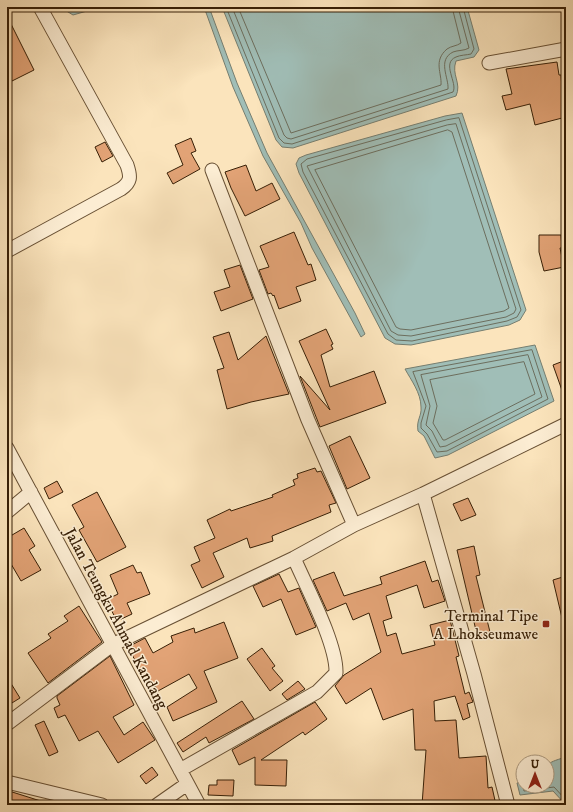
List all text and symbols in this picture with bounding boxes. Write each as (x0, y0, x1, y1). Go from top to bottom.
street label: Jalan Teungku Ahmad Kandang (59, 523, 173, 713)
place label: Terminal Tipe A Lhokseumawe (434, 606, 538, 644)
marker: Terminal Tipe A Lhokseumawe (541, 619, 551, 629)
north arrow (515, 754, 555, 794)
text: U (531, 758, 540, 772)

